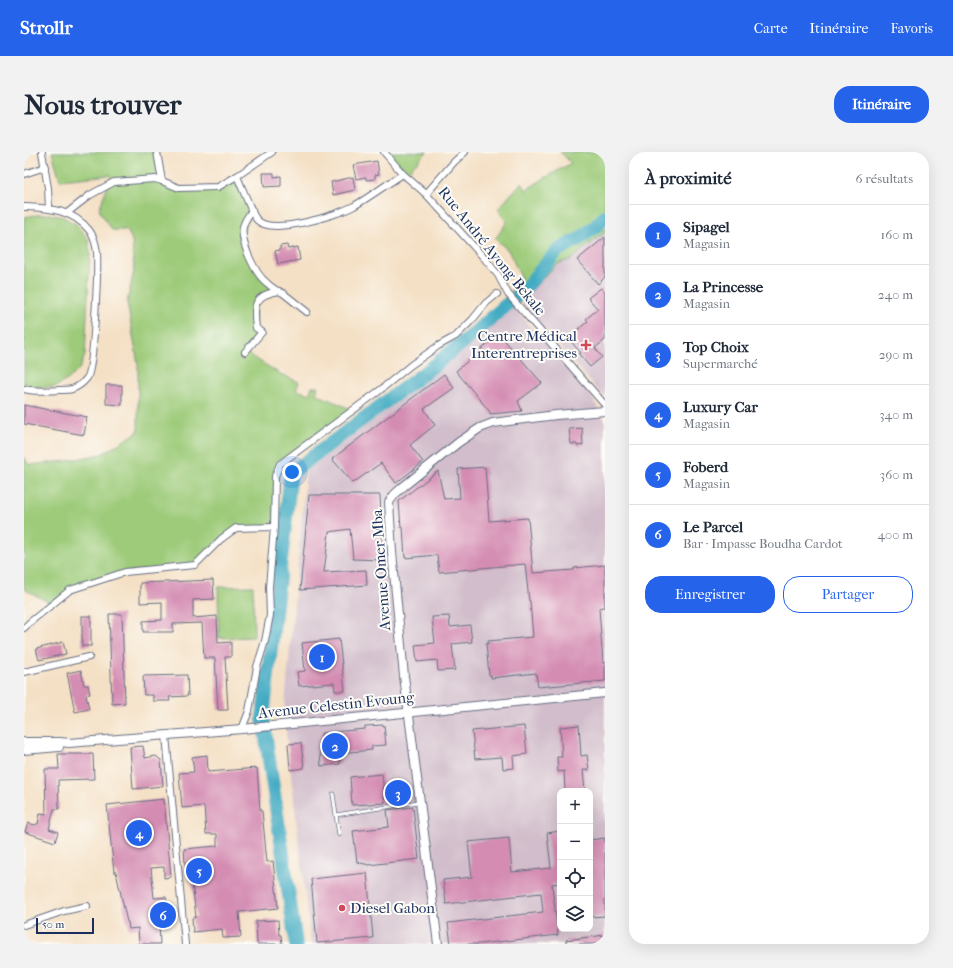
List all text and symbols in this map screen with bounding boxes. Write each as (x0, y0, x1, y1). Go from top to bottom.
text: Strollr (20, 17, 73, 39)
text: Carte (754, 20, 788, 37)
text: Itinéraire (810, 20, 868, 37)
text: Favoris (890, 20, 933, 37)
button: Itinéraire (834, 86, 929, 123)
text: Nous trouver (24, 88, 181, 121)
text: À proximité (645, 168, 732, 188)
text: 6 résultats (856, 171, 913, 186)
street label: Rue André Ayong Bekale (434, 183, 550, 320)
text: Sipagel (683, 218, 730, 236)
text: 1 (656, 227, 660, 242)
text: 160 m (881, 227, 913, 242)
text: Magasin (683, 236, 730, 251)
text: La Princesse (683, 278, 763, 296)
text: 2 (655, 287, 661, 302)
text: 240 m (878, 287, 913, 302)
text: Magasin (683, 296, 730, 311)
place label: Centre Médical Interentreprises (471, 327, 577, 362)
text: Top Choix (683, 338, 749, 356)
marker: Centre Médical Interentreprises (580, 339, 592, 351)
text: 3 (655, 347, 661, 362)
text: 290 m (879, 347, 913, 362)
text: Supermarché (683, 356, 758, 371)
text: Luxury Car (683, 398, 758, 416)
text: 4 (654, 407, 662, 422)
text: 340 m (879, 407, 913, 422)
text: Magasin (683, 416, 730, 431)
text: Foberd (683, 458, 728, 476)
your location (282, 462, 302, 482)
text: 5 (655, 467, 661, 482)
text: 360 m (880, 467, 913, 482)
text: Magasin (683, 476, 730, 491)
street label: Avenue Omer Mba (368, 508, 394, 632)
text: Le Parcel (683, 518, 743, 536)
text: 6 (654, 527, 662, 542)
text: 400 m (877, 527, 913, 542)
text: Bar · Impasse Boudha Cardot (683, 536, 843, 551)
button: Enregistrer (645, 576, 775, 613)
button: Partager (783, 576, 913, 613)
pin: 1 (309, 642, 335, 672)
street label: Avenue Celestin Evoung (256, 688, 416, 722)
pin: 2 (322, 731, 348, 761)
pin: 3 (385, 778, 411, 808)
map controls (557, 788, 593, 932)
button: + (557, 788, 593, 824)
pin: 4 (126, 818, 152, 848)
button: − (557, 824, 593, 860)
pin: 5 (186, 856, 212, 886)
button: locate (557, 860, 593, 896)
button: layers (557, 896, 593, 932)
place label: Diesel Gabon (350, 899, 435, 917)
pin: 6 (150, 900, 176, 930)
marker: Diesel Gabon (337, 903, 347, 913)
scale bar (36, 916, 94, 935)
text: 50 m (42, 918, 64, 931)

